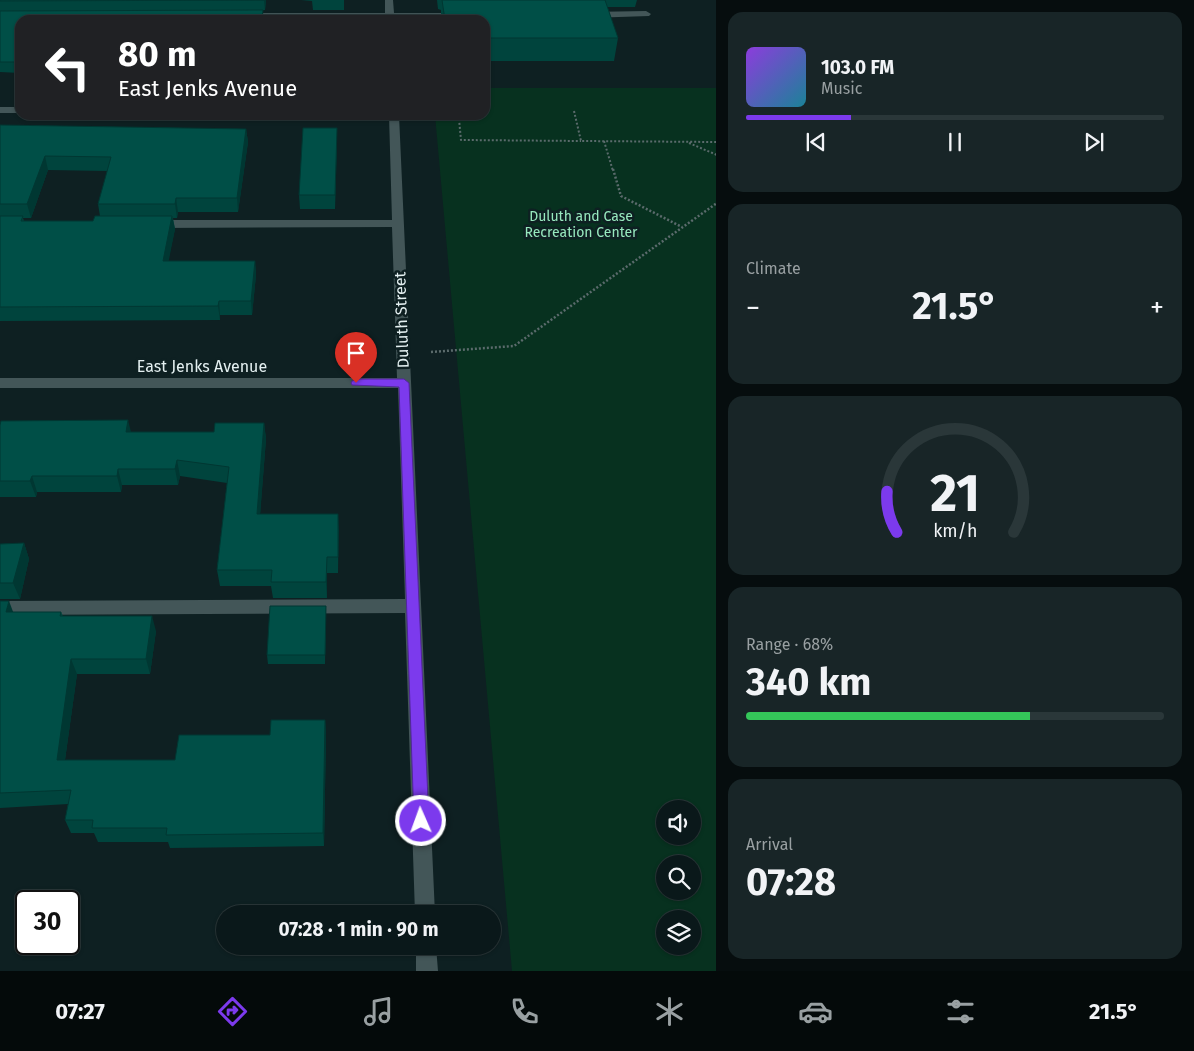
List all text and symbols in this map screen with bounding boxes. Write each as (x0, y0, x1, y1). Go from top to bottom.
text: 80 m (118, 33, 197, 75)
icon: left (35, 35, 100, 100)
text: 103.0 FM (821, 56, 894, 79)
text: East Jenks Avenue (118, 75, 297, 102)
text: Music (821, 79, 862, 98)
icon: previous (802, 128, 830, 156)
icon: pause (941, 128, 969, 156)
icon: next (1080, 128, 1108, 156)
park label: Duluth and Case Recreation Center (524, 208, 638, 241)
text: Climate (746, 259, 801, 278)
street label: Duluth Street (390, 271, 413, 368)
text: 21.5° (912, 283, 998, 329)
text: − (746, 291, 760, 324)
text: + (1150, 291, 1164, 324)
pin (335, 332, 377, 383)
icon: arrive (342, 339, 370, 367)
street label: East Jenks Avenue (137, 357, 267, 376)
text: 21 (930, 462, 980, 525)
text: km/h (933, 520, 977, 542)
text: Range · 68% (746, 635, 833, 654)
text: 340 km (746, 659, 871, 705)
position arrow (394, 794, 446, 846)
map controls (656, 800, 701, 955)
button: sound (656, 800, 701, 845)
text: Arrival (746, 835, 793, 854)
button: search (656, 855, 701, 900)
text: 07:28 (746, 859, 836, 905)
speed limit sign: 30 (15, 890, 80, 955)
button: layers (656, 910, 701, 955)
text: 07:28 · 1 min · 90 m (278, 918, 439, 941)
icon: directions (215, 994, 250, 1029)
icon: music (361, 994, 396, 1029)
icon: phone (507, 994, 542, 1029)
icon: climate (652, 994, 687, 1029)
icon: car (798, 994, 833, 1029)
icon: filters (943, 994, 978, 1029)
text: 07:27 (55, 998, 105, 1025)
text: 21.5° (1089, 998, 1139, 1025)

